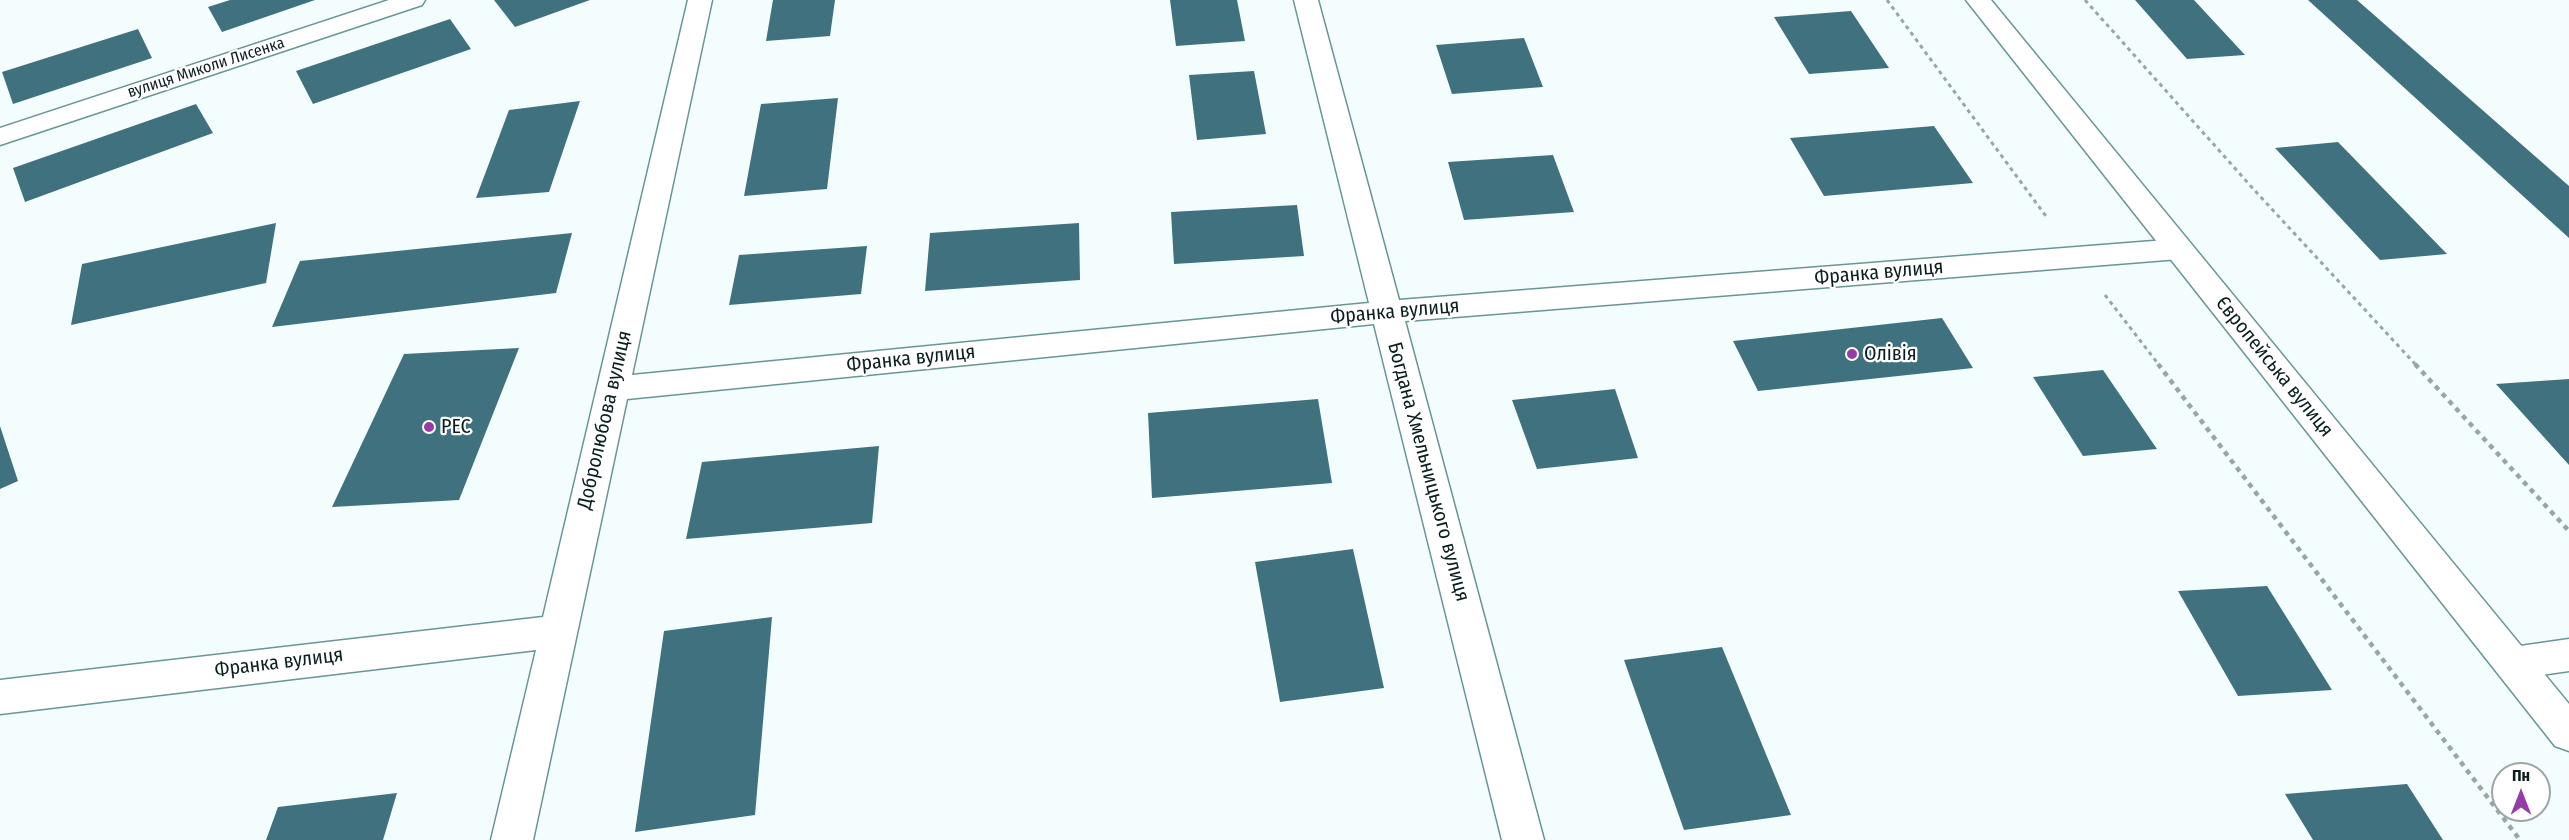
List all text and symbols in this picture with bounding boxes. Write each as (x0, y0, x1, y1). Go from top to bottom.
street label: вулиця Миколи Лисенка (125, 34, 287, 102)
street label: Франка вулиця (1814, 255, 1944, 291)
street label: Європейська вулиця (2210, 292, 2338, 442)
street label: Франка вулиця (1330, 294, 1460, 330)
street label: Добролюбова вулиця (573, 328, 637, 512)
street label: Франка вулиця (845, 340, 977, 378)
street label: Богдана Хмельницького вулиця (1382, 340, 1474, 604)
place label: Олівія (1864, 342, 1917, 366)
marker: Олівія (1845, 347, 1859, 361)
place label: РЕС (441, 415, 471, 439)
marker: РЕС (422, 420, 436, 434)
street label: Франка вулиця (213, 643, 345, 683)
north arrow (2491, 762, 2551, 822)
text: Пн (2512, 766, 2530, 785)

